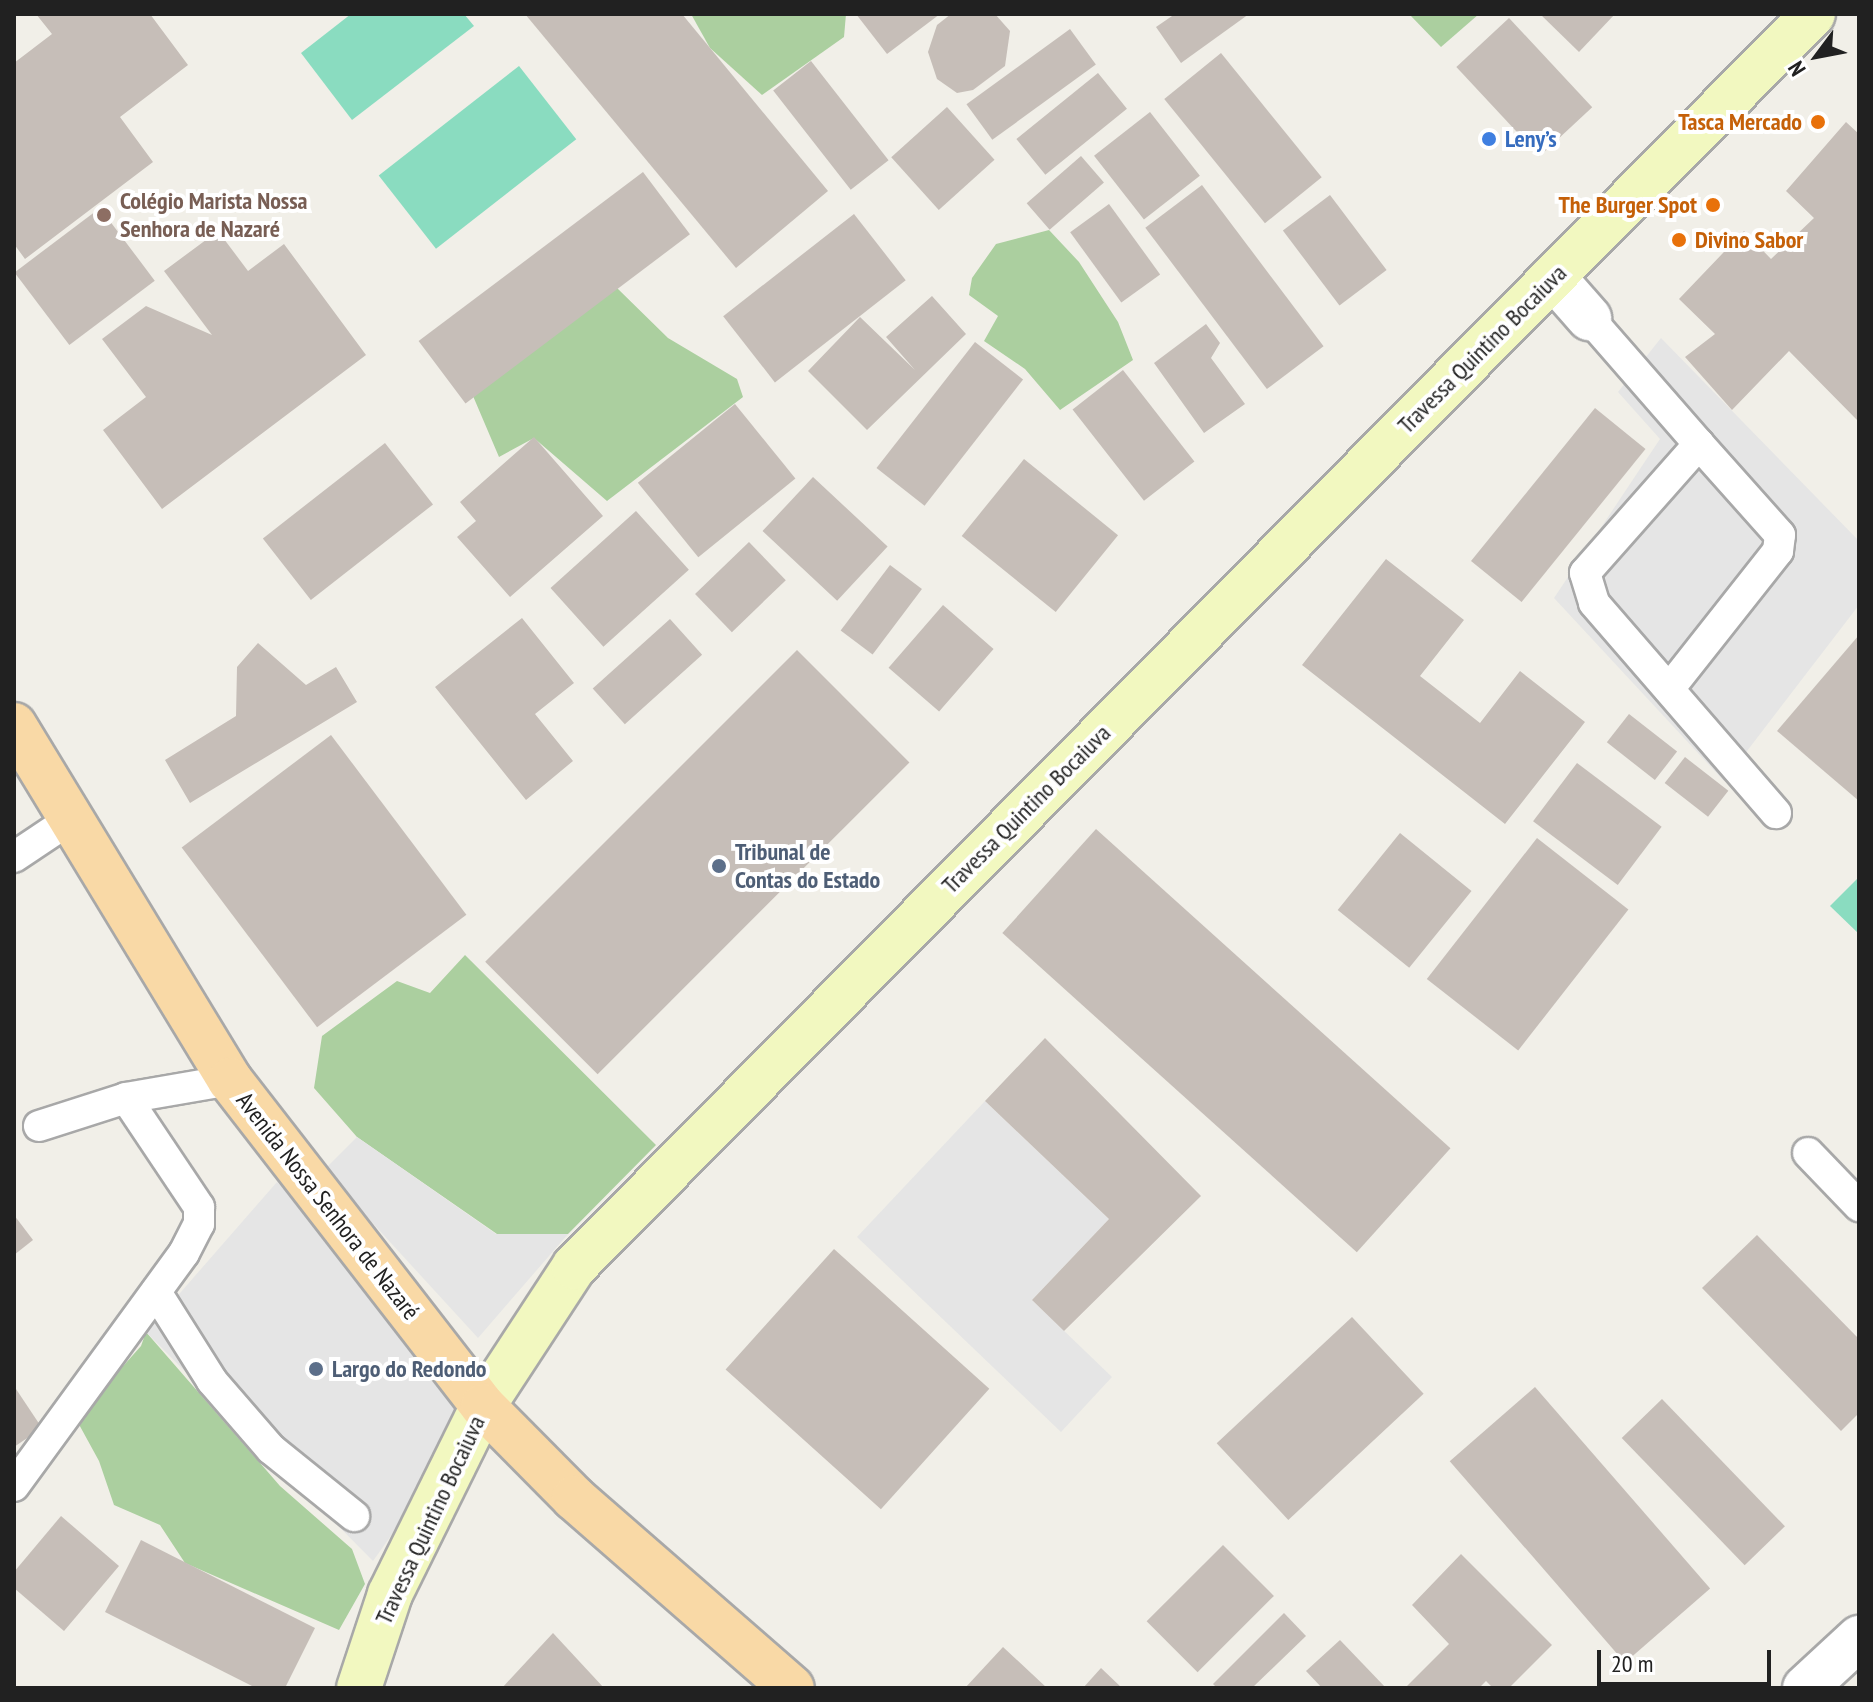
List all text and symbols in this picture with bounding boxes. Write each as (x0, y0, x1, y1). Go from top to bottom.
north arrow (1777, 16, 1857, 96)
text: N (1782, 56, 1812, 81)
place label: Tasca Mercado (1678, 108, 1802, 136)
marker: Tasca Mercado (1809, 113, 1827, 131)
place label: Leny’s (1505, 125, 1557, 153)
marker: Leny’s (1480, 130, 1498, 148)
place label: Colégio Marista Nossa Senhora de Nazaré (120, 187, 308, 243)
place label: The Burger Spot (1558, 191, 1697, 219)
marker: The Burger Spot (1704, 196, 1722, 214)
marker: Colégio Marista Nossa Senhora de Nazaré (95, 206, 113, 224)
place label: Divino Sabor (1695, 226, 1803, 254)
marker: Divino Sabor (1670, 231, 1688, 249)
street label: Travessa Quintino Bocaiuva (1392, 259, 1572, 439)
street label: Travessa Quintino Bocaiuva (936, 719, 1116, 899)
place label: Tribunal de Contas do Estado (735, 838, 880, 894)
marker: Tribunal de Contas do Estado (710, 857, 728, 875)
street label: Avenida Nossa Senhora de Nazaré (230, 1087, 426, 1325)
place label: Largo do Redondo (332, 1355, 487, 1383)
marker: Largo do Redondo (307, 1360, 325, 1378)
street label: Travessa Quintino Bocaiuva (369, 1411, 491, 1629)
scale bar (1601, 1634, 1775, 1684)
text: 20 m (1611, 1648, 1653, 1679)

